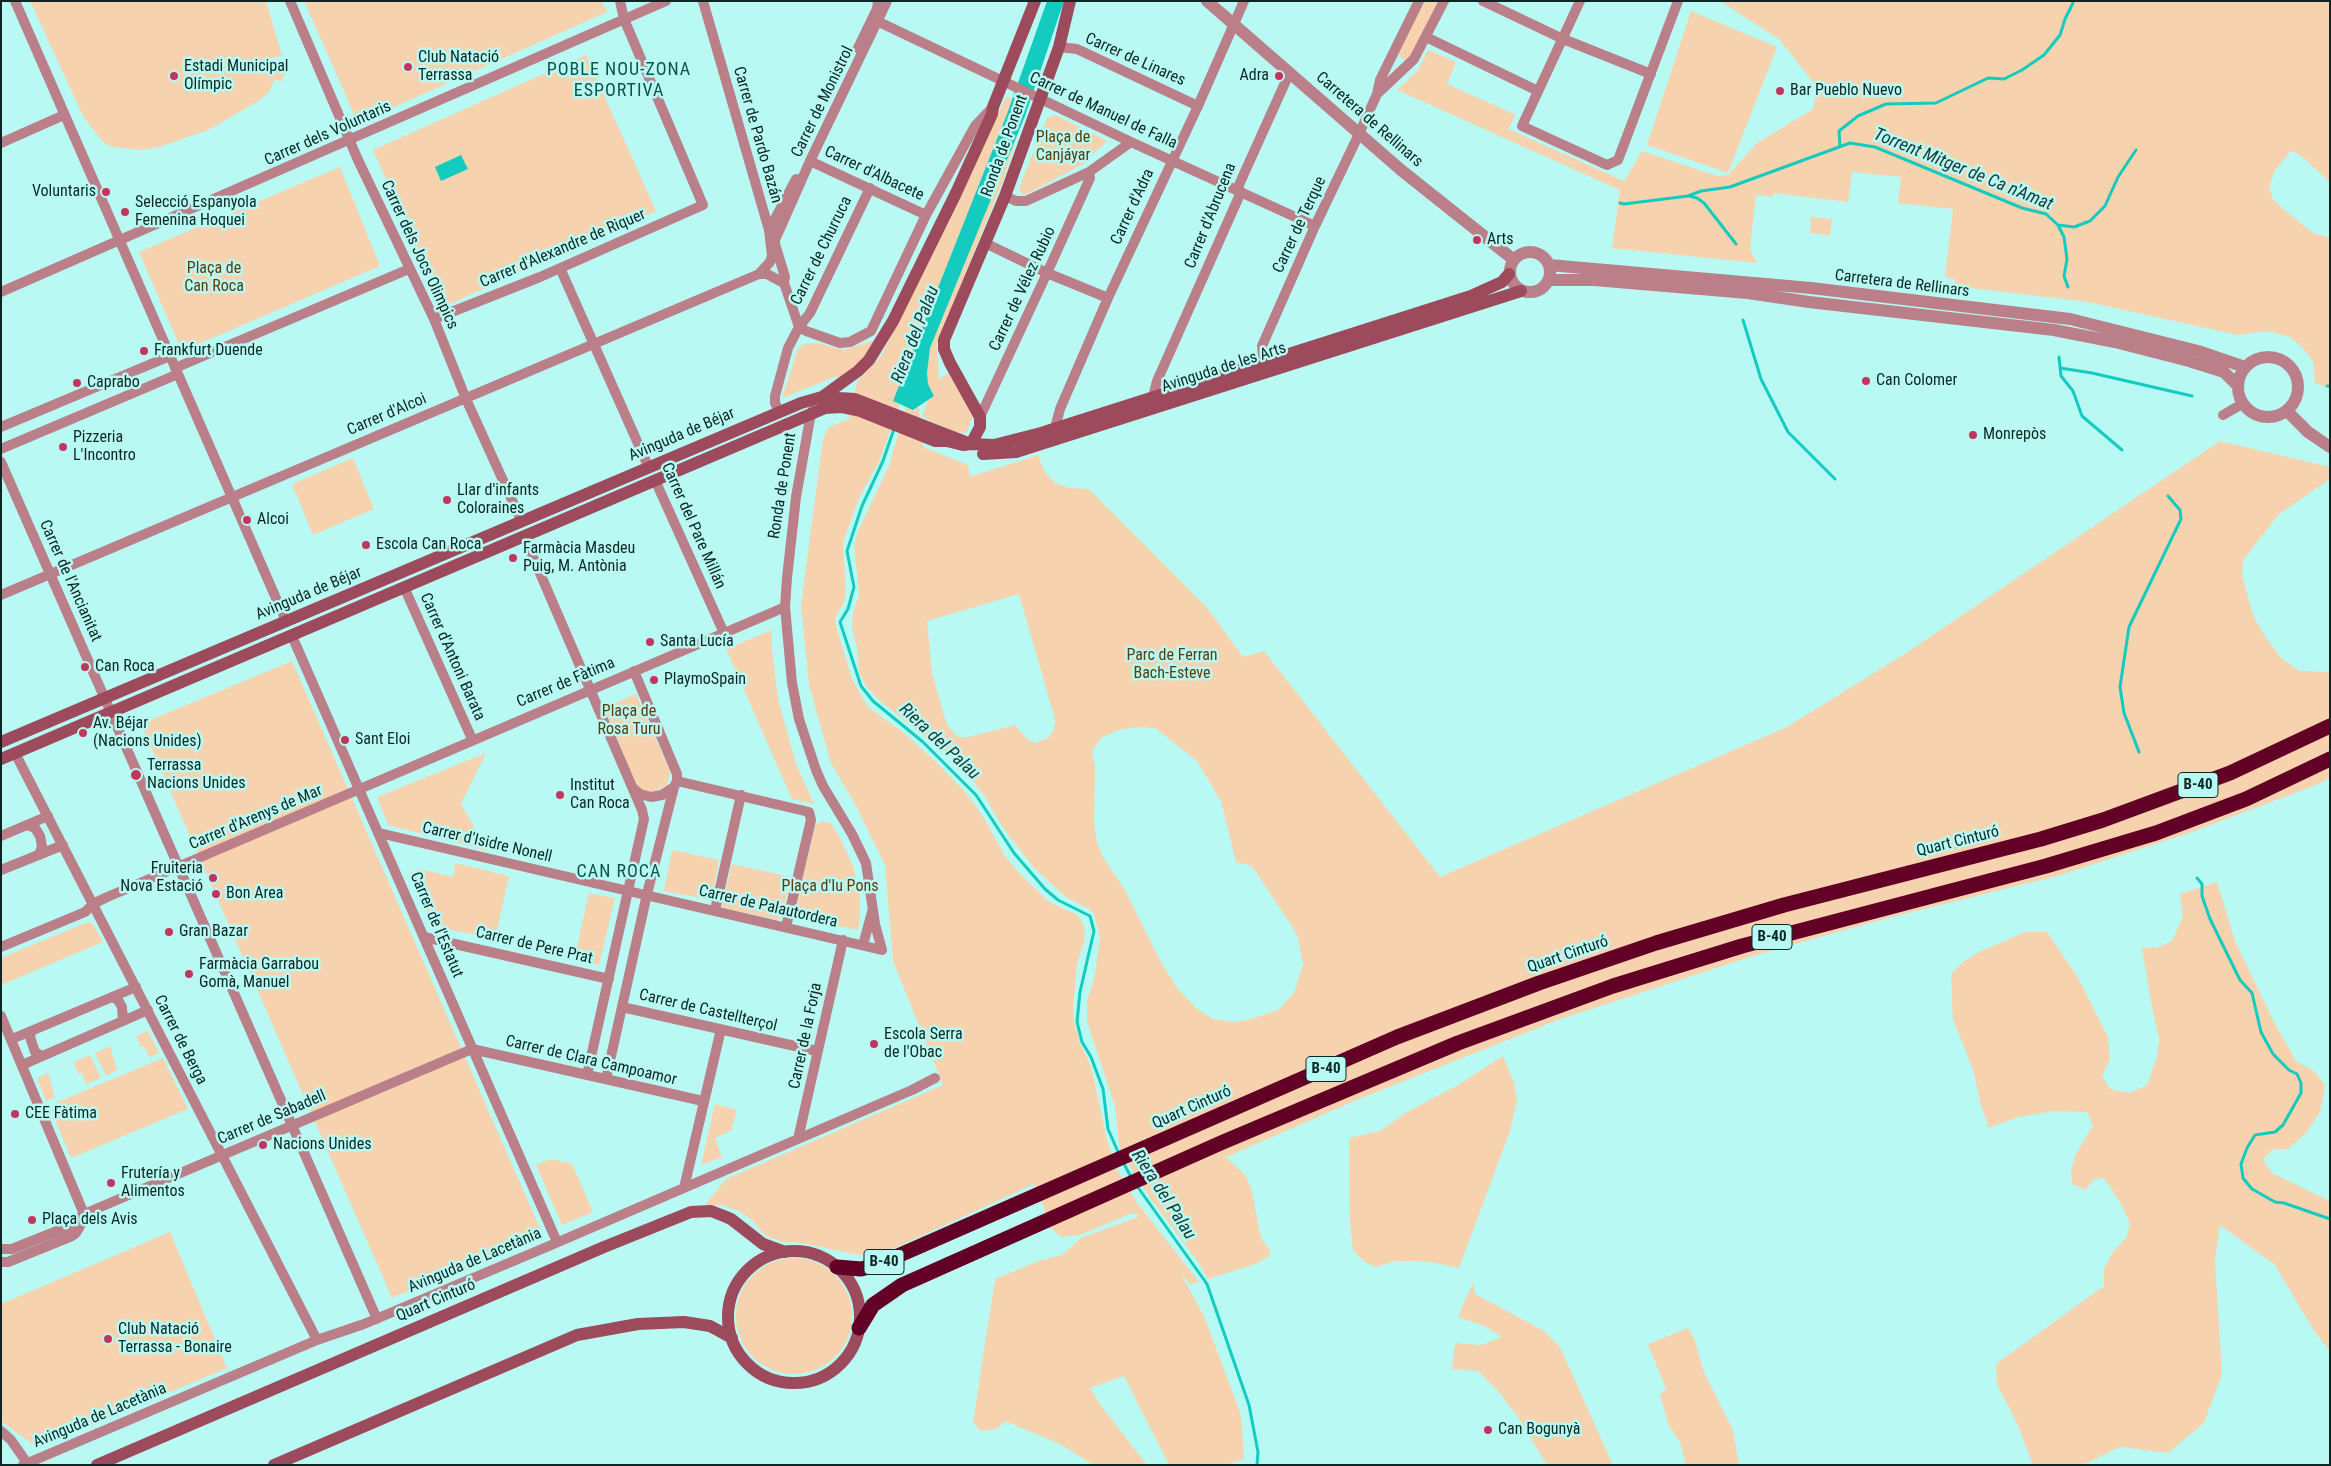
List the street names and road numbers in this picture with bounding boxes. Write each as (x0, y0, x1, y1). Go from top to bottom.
street label: Carrer de Linares (1082, 29, 1188, 91)
street label: Carrer de Monistrol (788, 43, 858, 161)
street label: Carrer de Pardo Bazán (728, 65, 786, 205)
street label: Carrer de Manuel de Falla (1026, 68, 1180, 154)
street label: Carretera de Rellinars (1312, 68, 1426, 172)
street label: Ronda de Ponent (978, 92, 1032, 200)
street label: Carrer dels Voluntaris (262, 97, 394, 171)
street label: Carrer d'Albacete (821, 143, 927, 205)
street label: Carrer d'Abrucena (1181, 160, 1241, 272)
street label: Carrer d'Adra (1107, 166, 1159, 248)
street label: Carrer de Terque (1269, 174, 1331, 276)
street label: Carrer dels Jocs Olimpics (376, 178, 462, 332)
street label: Carrer de Churruca (787, 194, 857, 308)
street label: Carrer d'Alexandre de Riquer (477, 205, 649, 293)
street label: Carrer de Vélez Rubio (986, 224, 1060, 354)
street label: Carretera de Rellinars (1833, 266, 1971, 302)
street label: Avinguda de les Arts (1159, 339, 1289, 397)
street label: Carrer d'Alcoi (345, 390, 429, 440)
street label: Avinguda de Béjar (626, 404, 738, 466)
street label: Ronda de Ponent (765, 432, 801, 540)
street label: Carrer del Pare Millán (657, 460, 729, 592)
street label: Carrer de l'Ancianitat (35, 517, 105, 645)
street label: Avinguda de Béjar (253, 563, 365, 625)
street label: Carrer d'Antoni Barata (415, 590, 489, 724)
street label: Carrer de Fàtima (514, 654, 618, 712)
road number: B-40 (2178, 772, 2218, 798)
street label: Carrer d'Arenys de Mar (187, 781, 325, 855)
street label: Carrer d'Isidre Nonell (420, 819, 554, 867)
street label: Quart Cinturó (1915, 822, 2001, 862)
street label: Carrer de l'Estatut (405, 869, 467, 981)
street label: Carrer de Palautordera (697, 882, 839, 932)
street label: Carrer de Pere Prat (474, 923, 594, 969)
road number: B-40 (1752, 924, 1792, 950)
street label: Quart Cinturó (1525, 932, 1611, 978)
street label: Carrer de la Forja (785, 981, 827, 1091)
street label: Carrer de Castellterçol (637, 986, 779, 1036)
street label: Carrer de Berga (149, 992, 211, 1088)
street label: Carrer de Clara Campoamor (504, 1032, 678, 1090)
road number: B-40 (1306, 1056, 1346, 1082)
street label: Quart Cinturó (1150, 1082, 1234, 1134)
street label: Carrer de Sabadell (215, 1087, 329, 1149)
street label: Avinguda de Lacetània (406, 1224, 544, 1298)
road number: B-40 (864, 1250, 904, 1274)
street label: Quart Cinturó (393, 1276, 479, 1326)
street label: Avinguda de Lacetània (31, 1379, 169, 1453)

